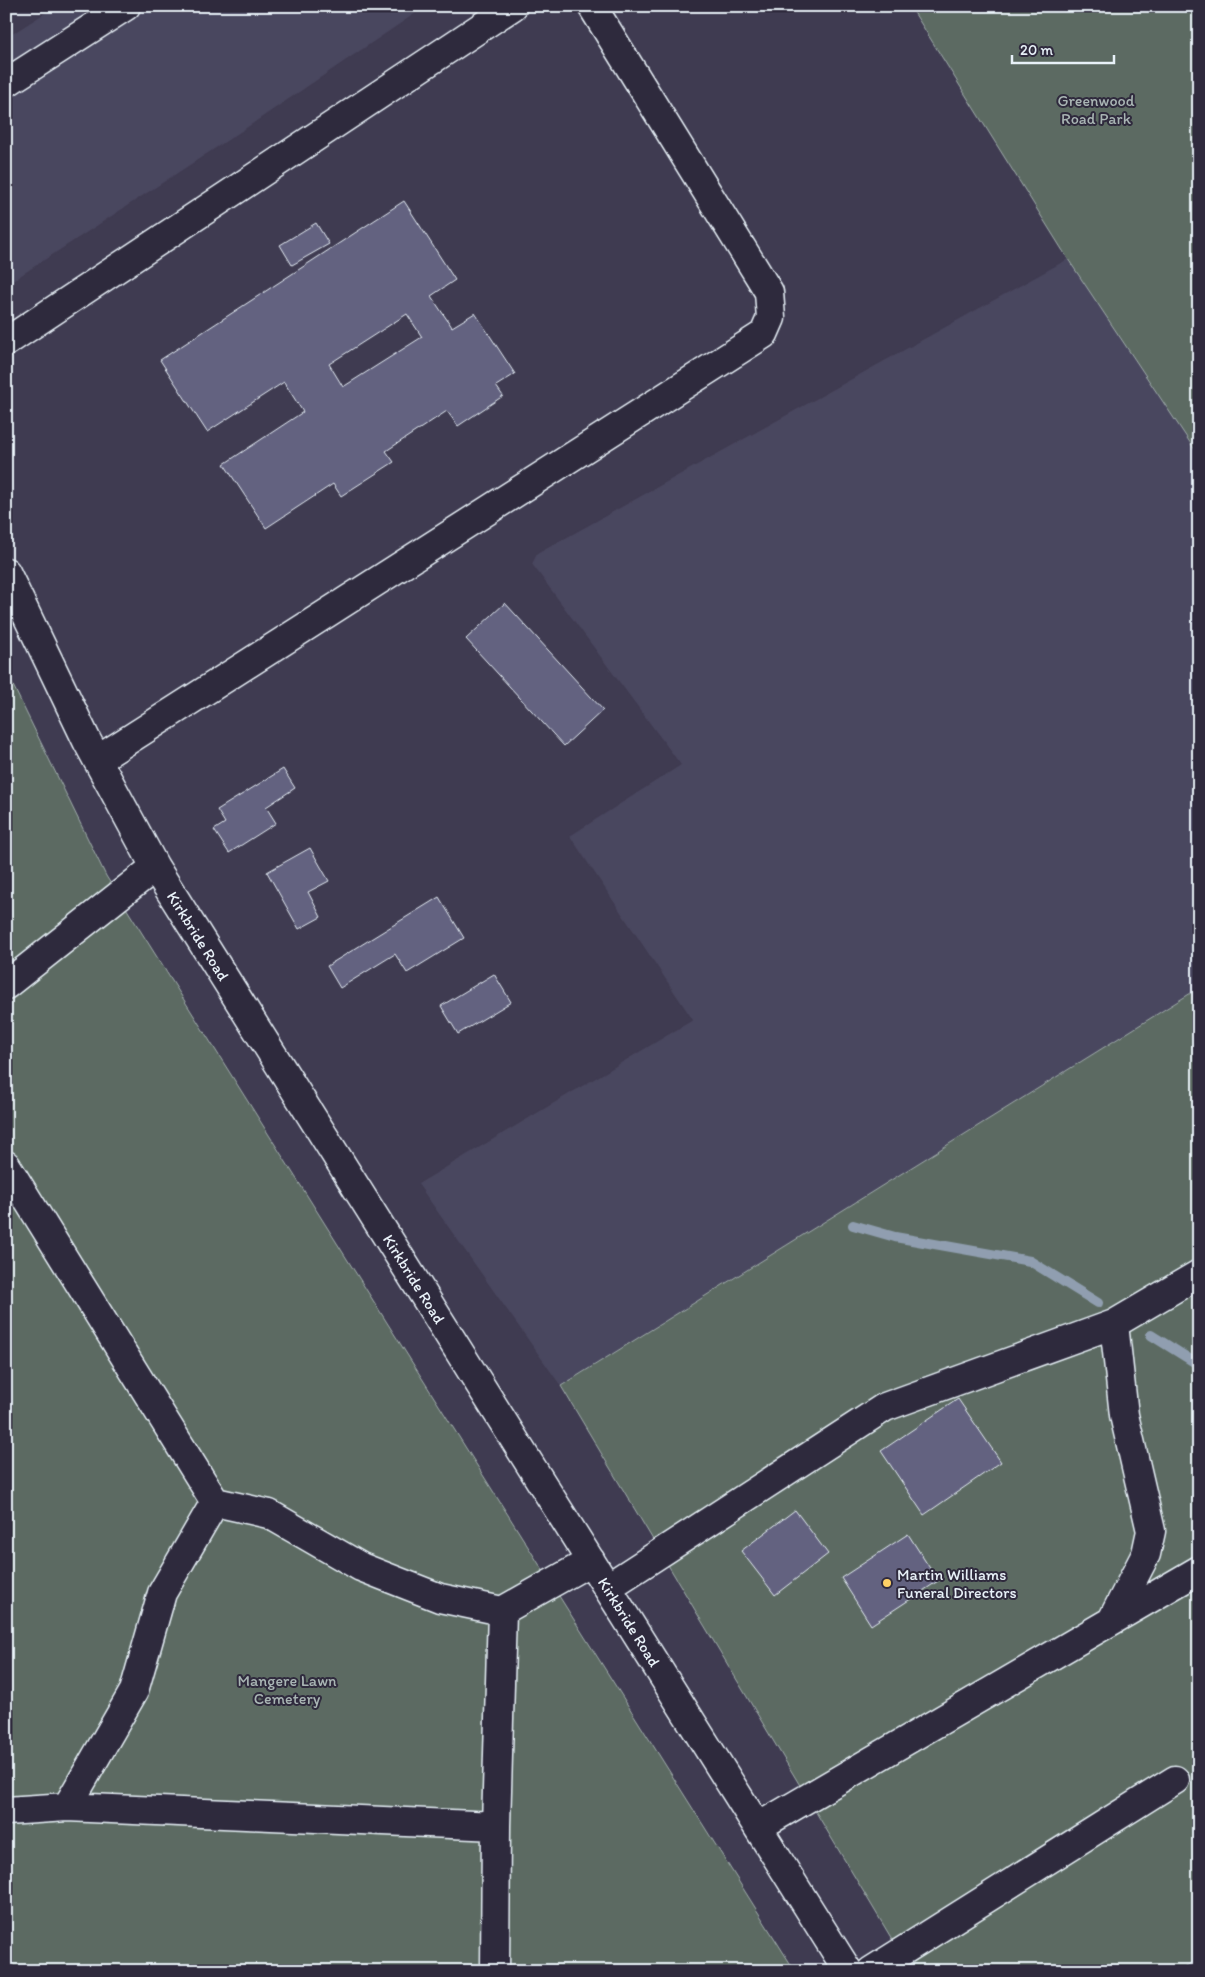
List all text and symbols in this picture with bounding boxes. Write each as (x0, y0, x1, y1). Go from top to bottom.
scale bar (1012, 32, 1115, 64)
text: 20 m (1020, 41, 1054, 59)
park label: Greenwood Road Park (1057, 91, 1135, 128)
street label: Kirkbride Road (163, 888, 233, 984)
street label: Kirkbride Road (379, 1231, 449, 1327)
place label: Martin Williams Funeral Directors (897, 1565, 1017, 1602)
street label: Kirkbride Road (594, 1574, 664, 1670)
marker: Martin Williams Funeral Directors (881, 1577, 893, 1589)
park label: Mangere Lawn Cemetery (237, 1671, 337, 1708)

